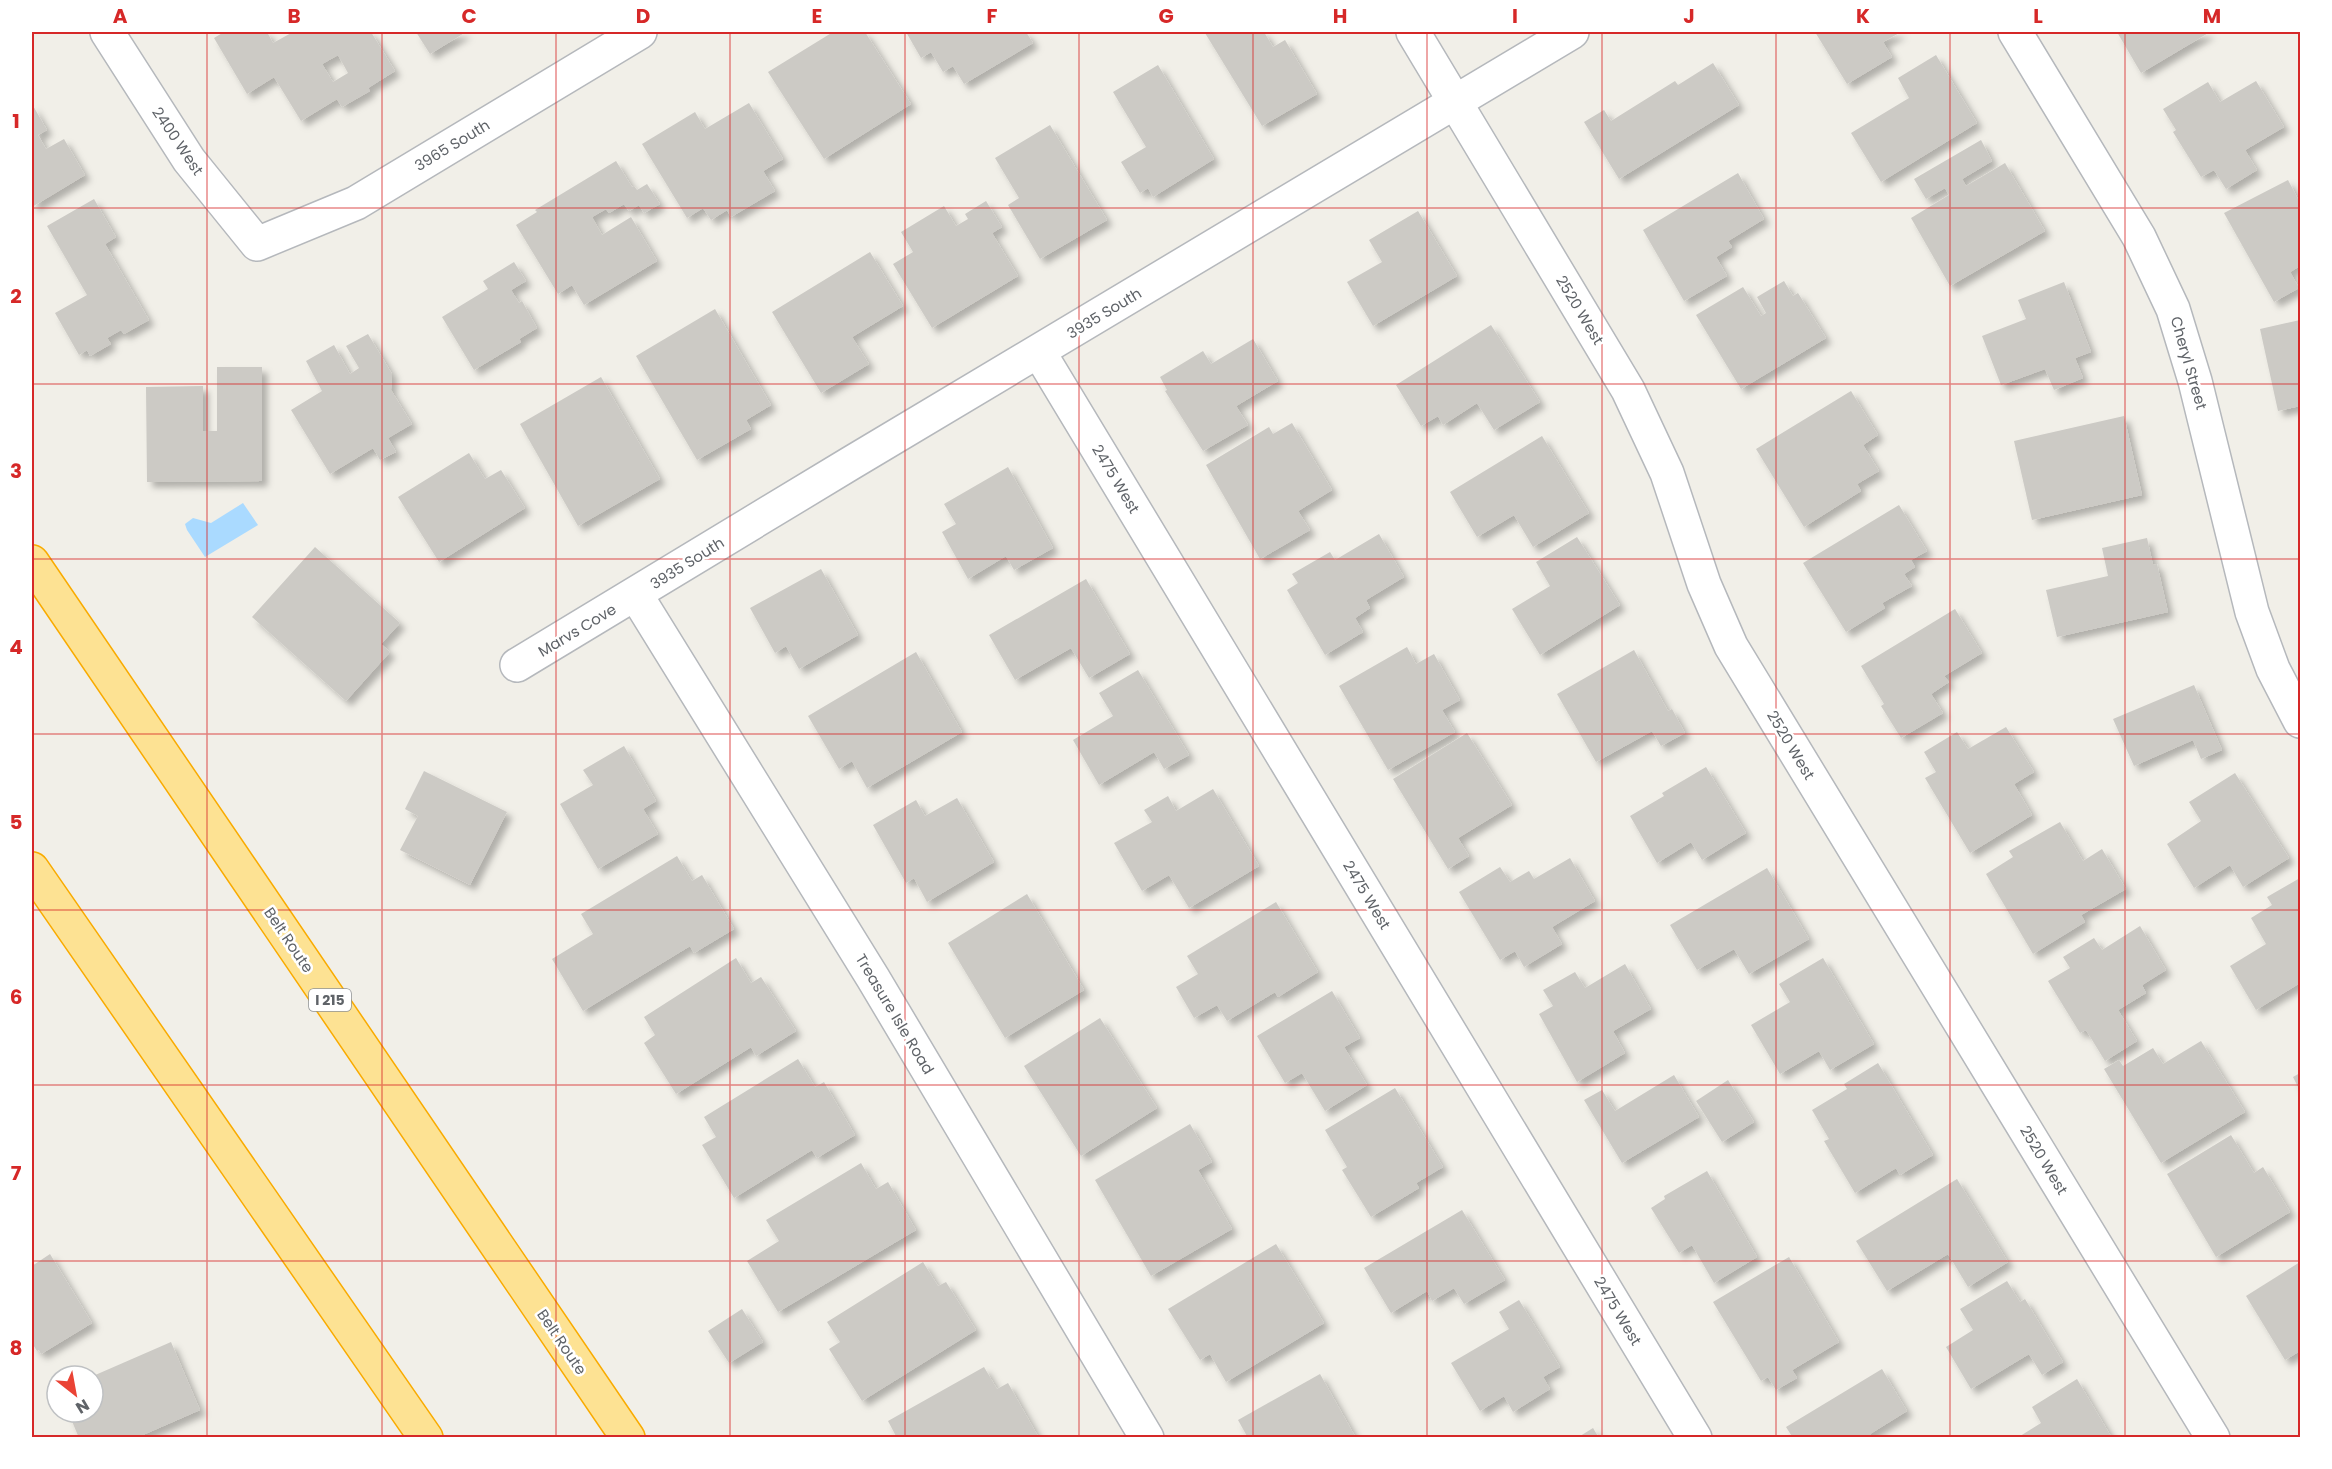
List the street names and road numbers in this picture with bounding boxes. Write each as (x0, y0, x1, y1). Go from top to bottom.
street label: 2400 West (147, 103, 209, 179)
street label: 3965 South (410, 114, 494, 176)
street label: 2520 West (1551, 271, 1609, 349)
street label: 3935 South (1063, 282, 1145, 344)
street label: Cheryl Street (2166, 314, 2212, 412)
street label: 2475 West (1087, 441, 1145, 517)
street label: 3935 South (646, 532, 728, 594)
street label: Marvs Cove (534, 598, 620, 662)
street label: 2520 West (1762, 706, 1820, 784)
street label: 2475 West (1338, 857, 1396, 933)
street label: Belt Route (259, 903, 319, 977)
street label: Treasure Isle Road (851, 950, 939, 1078)
road number: I 215 (309, 989, 351, 1011)
street label: 2520 West (2015, 1121, 2073, 1199)
street label: 2475 West (1589, 1273, 1647, 1349)
street label: Belt Route (532, 1305, 592, 1379)

